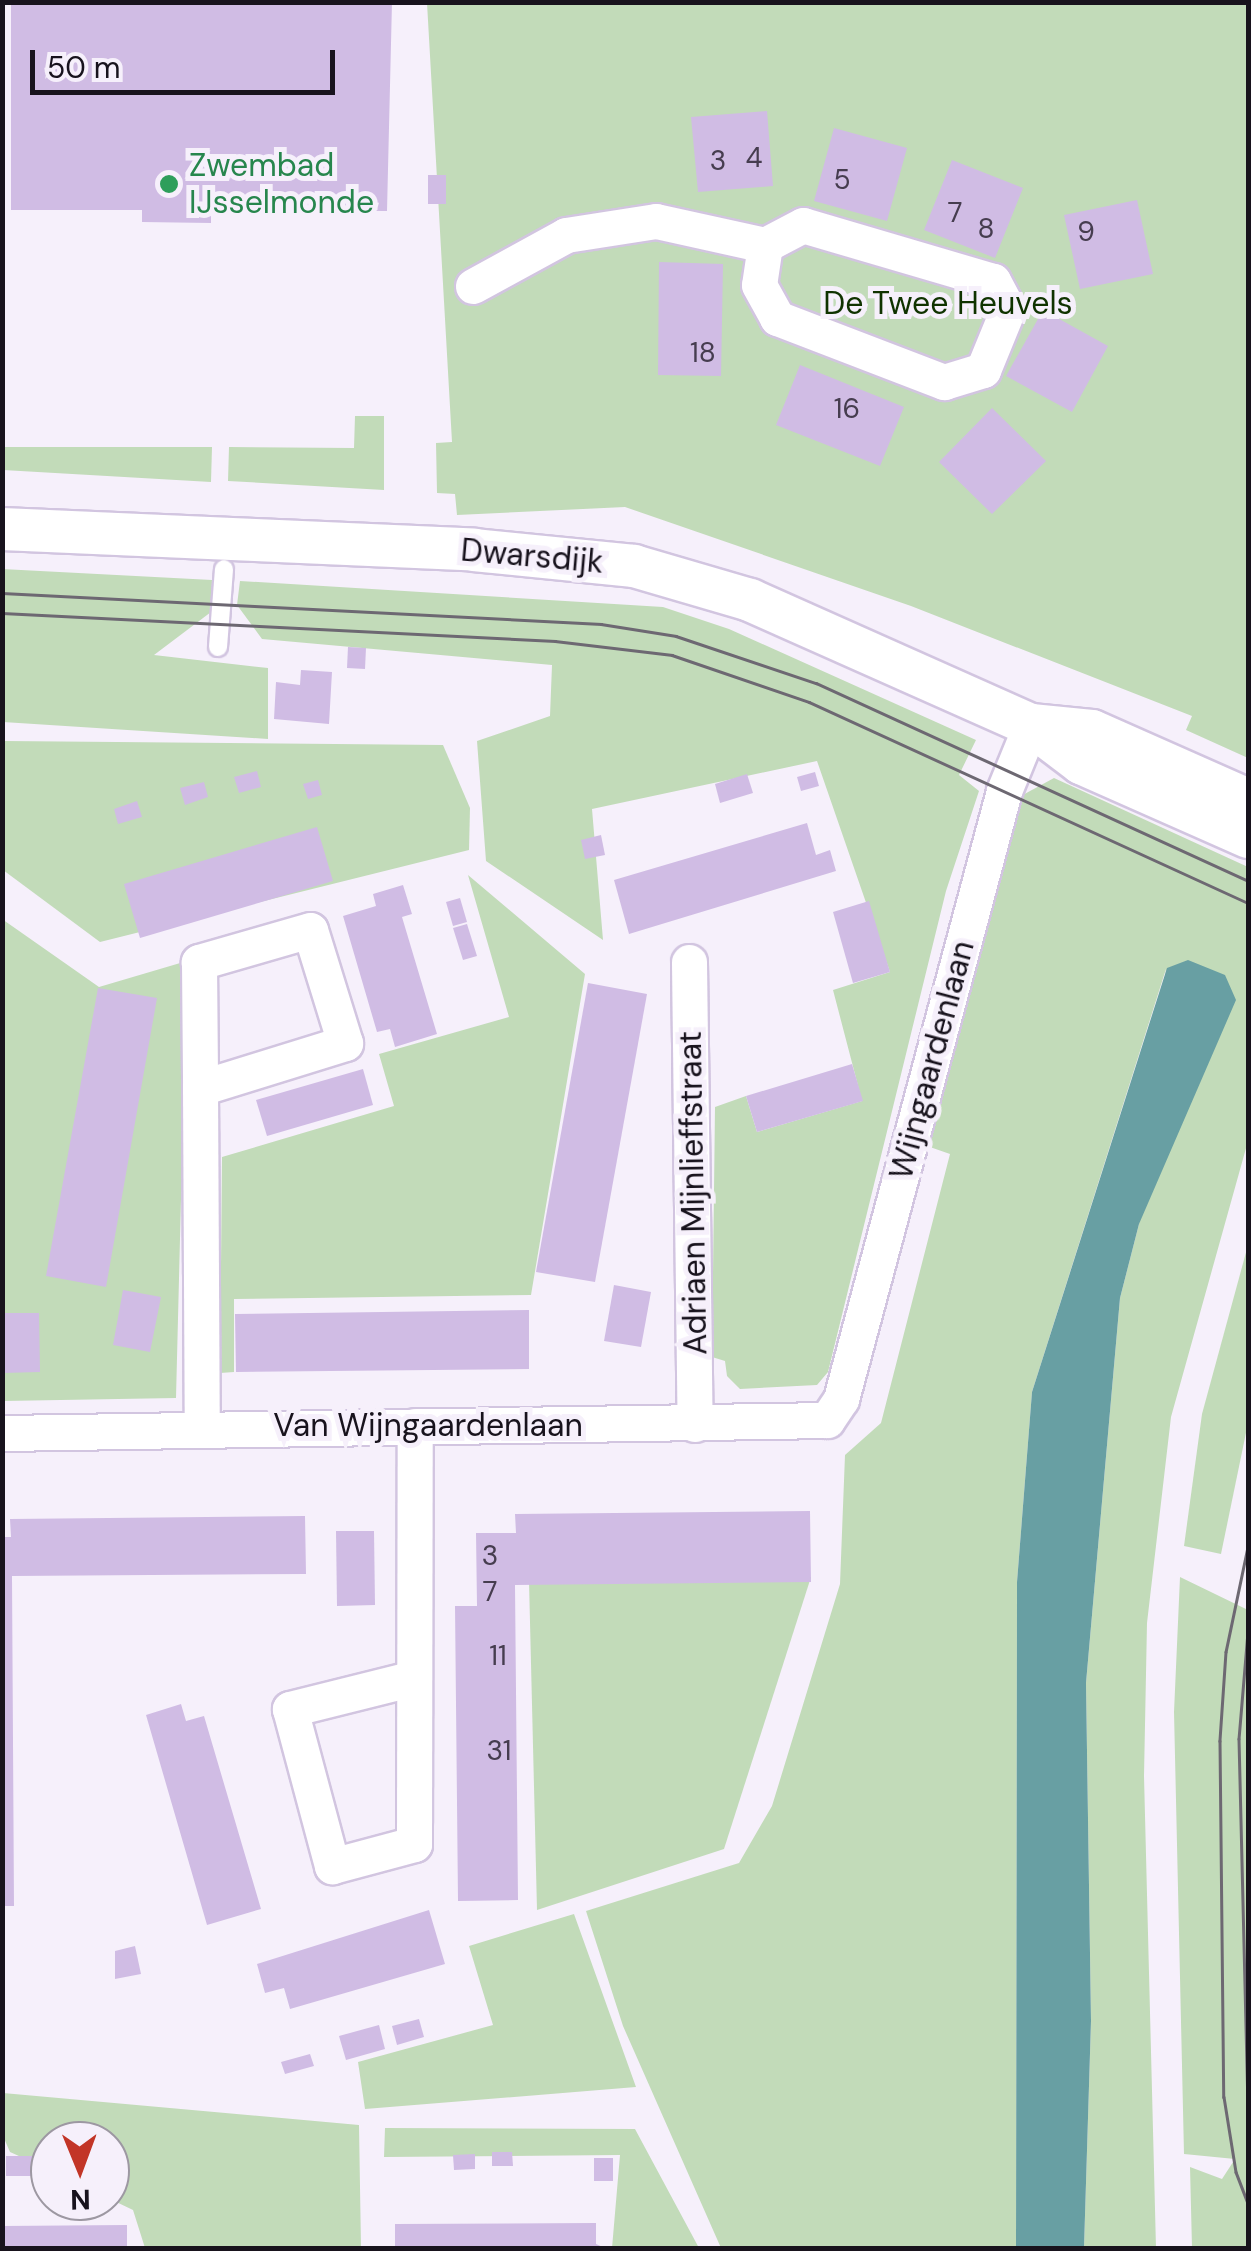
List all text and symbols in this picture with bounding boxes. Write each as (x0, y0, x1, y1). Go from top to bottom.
scale bar (35, 30, 340, 92)
text: 50 m (47, 48, 121, 87)
house number: 4 (746, 141, 762, 175)
house number: 3 (710, 144, 726, 178)
place label: Zwembad IJsselmonde (189, 147, 374, 222)
house number: 5 (833, 163, 851, 197)
marker: Zwembad IJsselmonde (158, 173, 180, 195)
house number: 7 (948, 196, 962, 230)
house number: 8 (977, 212, 995, 246)
house number: 9 (1077, 215, 1095, 249)
park label: De Twee Heuvels (823, 284, 1073, 322)
house number: 18 (690, 336, 716, 370)
house number: 16 (834, 392, 860, 426)
street label: Dwarsdijk (459, 531, 605, 581)
street label: Wijngaardenlaan (882, 936, 982, 1184)
street label: Adriaen Mijnlieffstraat (671, 1031, 715, 1355)
street label: Van Wijngaardenlaan (273, 1406, 583, 1444)
house number: 3 (482, 1539, 498, 1573)
house number: 7 (483, 1575, 497, 1609)
house number: 11 (489, 1639, 507, 1673)
house number: 31 (487, 1734, 511, 1768)
north arrow (30, 2121, 130, 2221)
text: N (70, 2181, 91, 2218)

